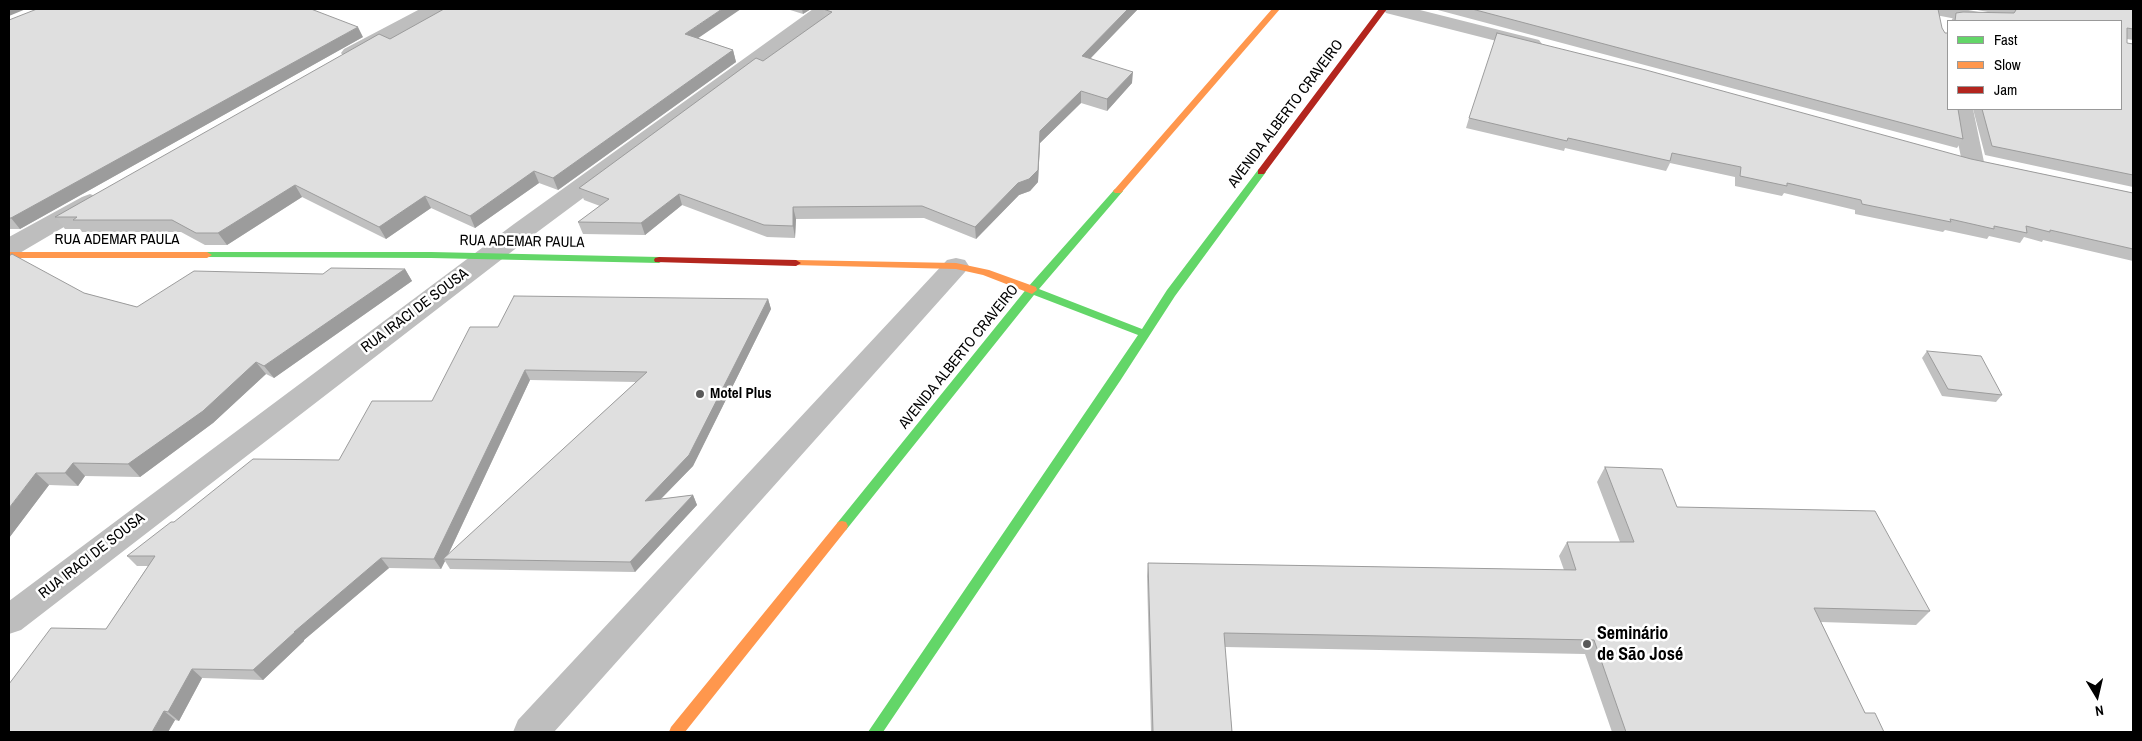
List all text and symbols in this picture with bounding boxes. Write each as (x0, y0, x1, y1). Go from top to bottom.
legend (1947, 20, 2122, 110)
text: Fast (1994, 29, 2017, 50)
street label: AVENIDA ALBERTO CRAVEIRO (1225, 37, 1347, 191)
text: Slow (1994, 54, 2021, 75)
text: Jam (1994, 79, 2017, 100)
street label: RUA ADEMAR PAULA (55, 231, 179, 249)
street label: RUA ADEMAR PAULA (459, 232, 585, 252)
street label: RUA IRACI DE SOUSA (358, 265, 472, 357)
street label: AVENIDA ALBERTO CRAVEIRO (895, 281, 1023, 433)
place label: Motel Plus (710, 385, 772, 403)
marker: Motel Plus (694, 388, 706, 400)
street label: RUA IRACI DE SOUSA (36, 509, 148, 603)
place label: Seminário de São José (1597, 623, 1683, 666)
marker: Seminário de São José (1581, 638, 1593, 650)
north arrow (2072, 671, 2122, 721)
text: N (2094, 701, 2105, 720)

